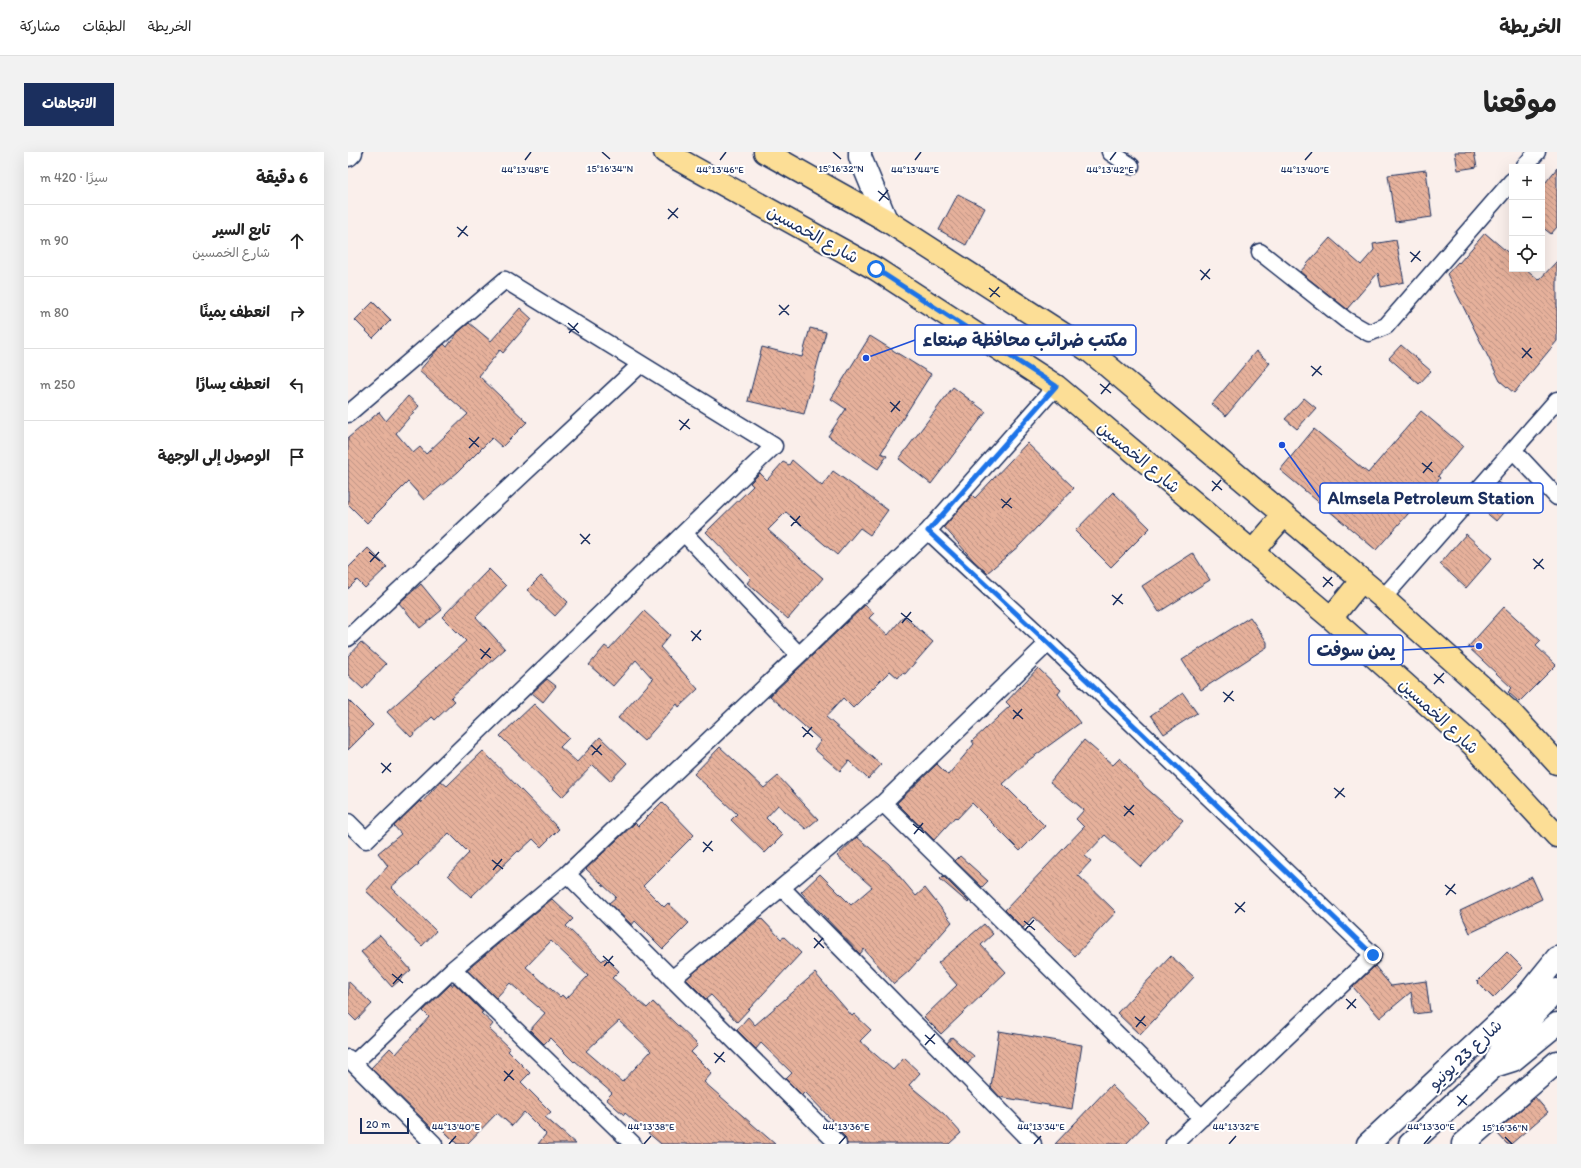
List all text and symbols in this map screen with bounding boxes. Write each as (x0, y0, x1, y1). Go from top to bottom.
text: الخريطة (1499, 15, 1561, 38)
text: مشاركة (20, 18, 60, 35)
text: الطبقات (82, 18, 126, 35)
text: الخريطة (148, 18, 191, 35)
button: الاتجاهات (24, 83, 114, 126)
text: موقعنا (1483, 85, 1557, 119)
text: 15°16'34"N (587, 162, 633, 175)
text: 15°16'32"N (818, 162, 864, 175)
text: 44°13'48"E (501, 163, 549, 176)
text: 44°13'46"E (696, 163, 744, 176)
text: 44°13'44"E (891, 163, 940, 176)
text: 44°13'42"E (1086, 163, 1134, 176)
text: 44°13'40"E (1281, 163, 1330, 176)
map controls (1509, 164, 1545, 272)
button: + (1509, 164, 1545, 200)
text: 6 دقيقة (256, 167, 308, 187)
text: سيرًا · 420 m (40, 170, 108, 185)
button: − (1509, 200, 1545, 236)
street label: شارع الخمسين (763, 201, 862, 269)
text: تابع السير (213, 221, 270, 239)
icon: ahead (286, 230, 308, 252)
text: 90 m (40, 233, 69, 248)
button: locate (1509, 236, 1545, 272)
text: شارع الخمسين (192, 245, 270, 260)
route start (867, 260, 885, 278)
icon: right (286, 302, 308, 324)
text: انعطف يمينًا (200, 303, 270, 321)
text: 80 m (40, 305, 69, 320)
callout: مكتب ضرائب محافظة صنعاء (915, 325, 1136, 355)
text: مكتب ضرائب محافظة صنعاء (923, 329, 1127, 351)
icon: left (286, 374, 308, 396)
text: انعطف يسارًا (196, 375, 270, 393)
text: 250 m (40, 377, 76, 392)
street label: شارع الخمسين (1092, 417, 1184, 499)
icon: arrive (286, 446, 308, 468)
text: الوصول إلى الوجهة (158, 447, 270, 465)
callout: Almsela Petroleum Station (1320, 483, 1543, 513)
text: Almsela Petroleum Station (1327, 487, 1535, 509)
callout: يمن سوفت (1309, 635, 1403, 665)
text: يمن سوفت (1317, 639, 1395, 661)
street label: شارع الخمسين (1394, 674, 1483, 759)
route end (1364, 946, 1382, 964)
street label: شارع 23 يونيو (1423, 1015, 1507, 1095)
scale bar (360, 1116, 409, 1135)
text: 20 m (366, 1118, 390, 1131)
text: 44°13'40"E (432, 1120, 481, 1133)
text: 44°13'38"E (627, 1120, 675, 1133)
text: 44°13'36"E (823, 1120, 870, 1133)
text: 44°13'34"E (1017, 1120, 1065, 1133)
text: 44°13'32"E (1213, 1120, 1260, 1133)
text: 44°13'30"E (1407, 1120, 1455, 1133)
text: 15°16'36"N (1482, 1121, 1528, 1134)

